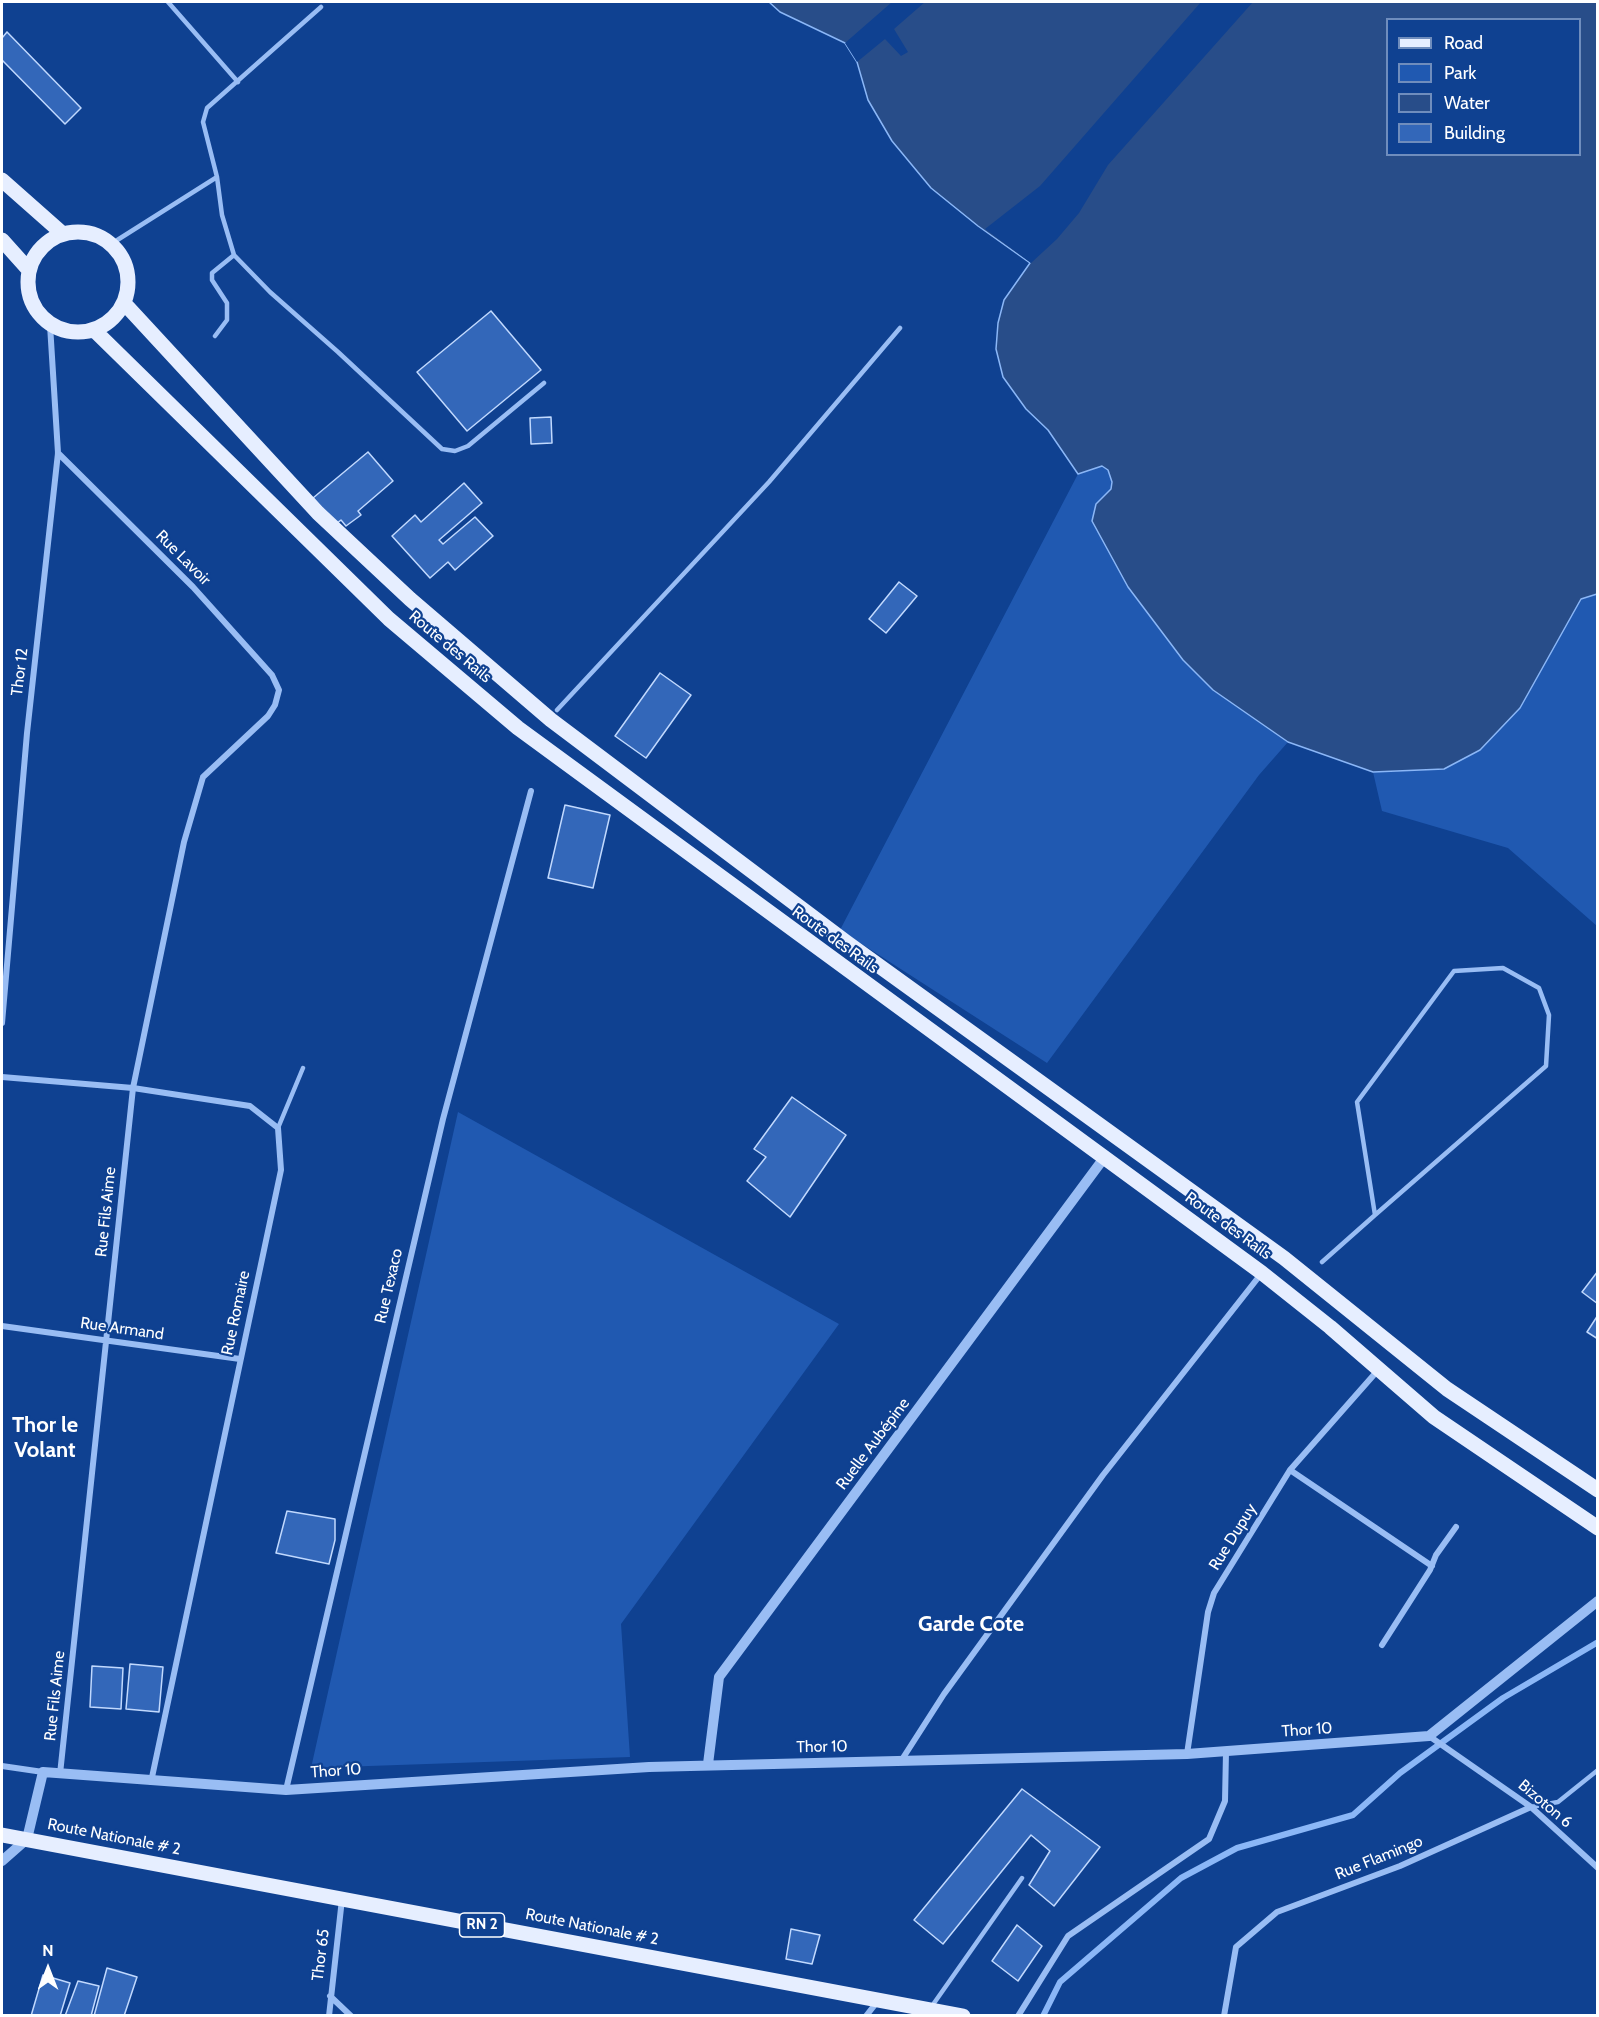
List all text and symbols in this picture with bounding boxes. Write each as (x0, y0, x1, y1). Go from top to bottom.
legend (1386, 18, 1581, 156)
text: Road (1444, 32, 1483, 54)
text: Park (1444, 62, 1476, 84)
text: Water (1444, 92, 1490, 114)
text: Building (1444, 122, 1505, 144)
street label: Rue Lavoir (151, 526, 215, 590)
street label: Route des Rails (405, 607, 495, 687)
street label: Thor 12 (8, 647, 32, 697)
street label: Route des Rails (788, 902, 882, 978)
street label: Rue Fils Aime (92, 1166, 120, 1258)
street label: Route des Rails (1181, 1188, 1275, 1264)
street label: Rue Texaco (371, 1247, 407, 1325)
street label: Rue Romaire (218, 1269, 254, 1357)
street label: Rue Armand (79, 1314, 165, 1344)
street label: Ruelle Aubépine (832, 1394, 914, 1494)
district label: Thor le Volant (12, 1413, 78, 1464)
street label: Rue Dupuy (1205, 1500, 1261, 1574)
district label: Garde Cote (918, 1612, 1024, 1638)
street label: Rue Fils Aime (41, 1650, 69, 1742)
street label: Thor 10 (1281, 1719, 1333, 1741)
street label: Thor 10 (796, 1737, 848, 1757)
street label: Thor 10 (310, 1760, 362, 1782)
street label: Bizoton 6 (1514, 1776, 1576, 1832)
street label: Route Nationale # 2 (46, 1815, 182, 1859)
street label: Rue Flamingo (1332, 1832, 1426, 1884)
street label: Route Nationale # 2 (524, 1905, 660, 1949)
road number: RN 2 (460, 1913, 504, 1937)
street label: Thor 65 (308, 1928, 334, 1982)
north arrow (18, 1939, 78, 1999)
text: N (42, 1941, 54, 1960)

